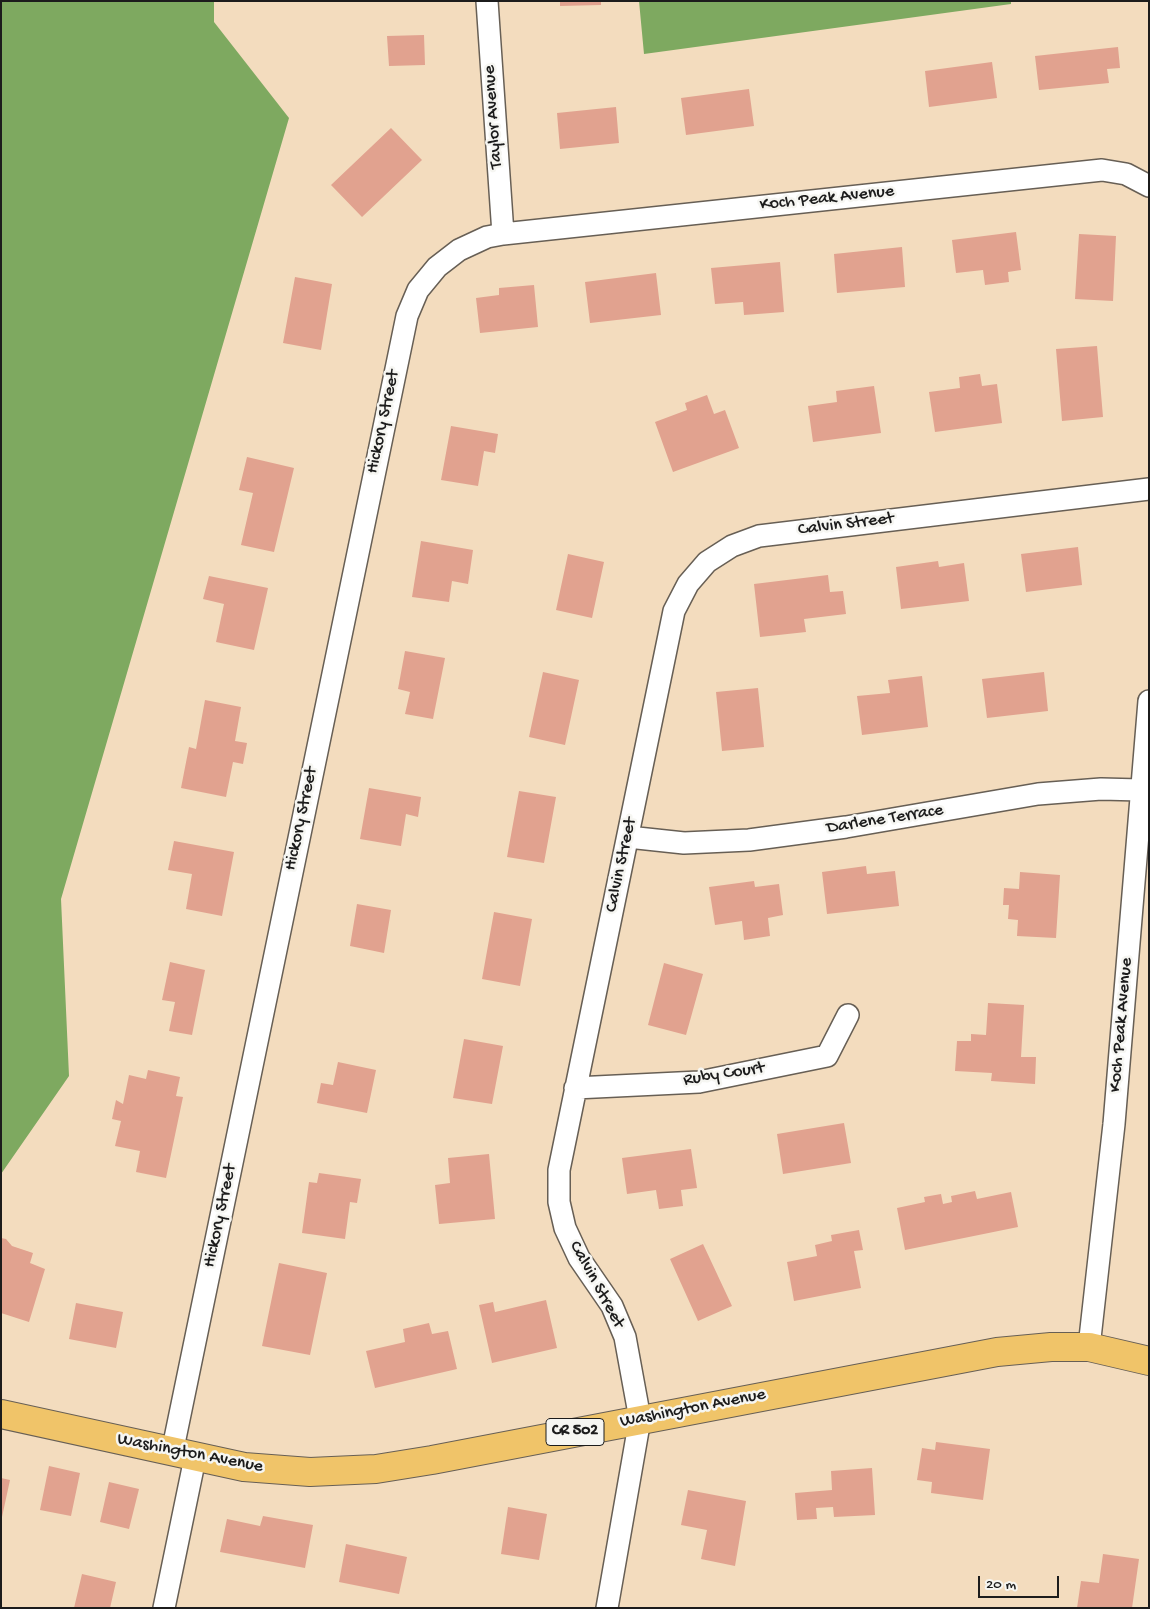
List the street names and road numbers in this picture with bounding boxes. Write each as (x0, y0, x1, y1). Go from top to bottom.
street label: Taylor Avenue (480, 64, 508, 170)
street label: Koch Peak Avenue (759, 181, 895, 217)
street label: Hickory Street (363, 368, 405, 476)
street label: Calvin Street (797, 508, 895, 542)
street label: Hickory Street (281, 765, 323, 873)
street label: Darlene Terrace (825, 800, 945, 840)
street label: Calvin Street (601, 816, 643, 914)
street label: Koch Peak Avenue (1105, 957, 1139, 1093)
street label: Ruby Court (682, 1058, 766, 1092)
street label: Hickory Street (200, 1162, 242, 1270)
street label: Calvin Street (563, 1238, 629, 1332)
street label: Washington Avenue (618, 1384, 768, 1434)
road number: CR 502 (546, 1418, 604, 1445)
street label: Washington Avenue (115, 1429, 265, 1479)

